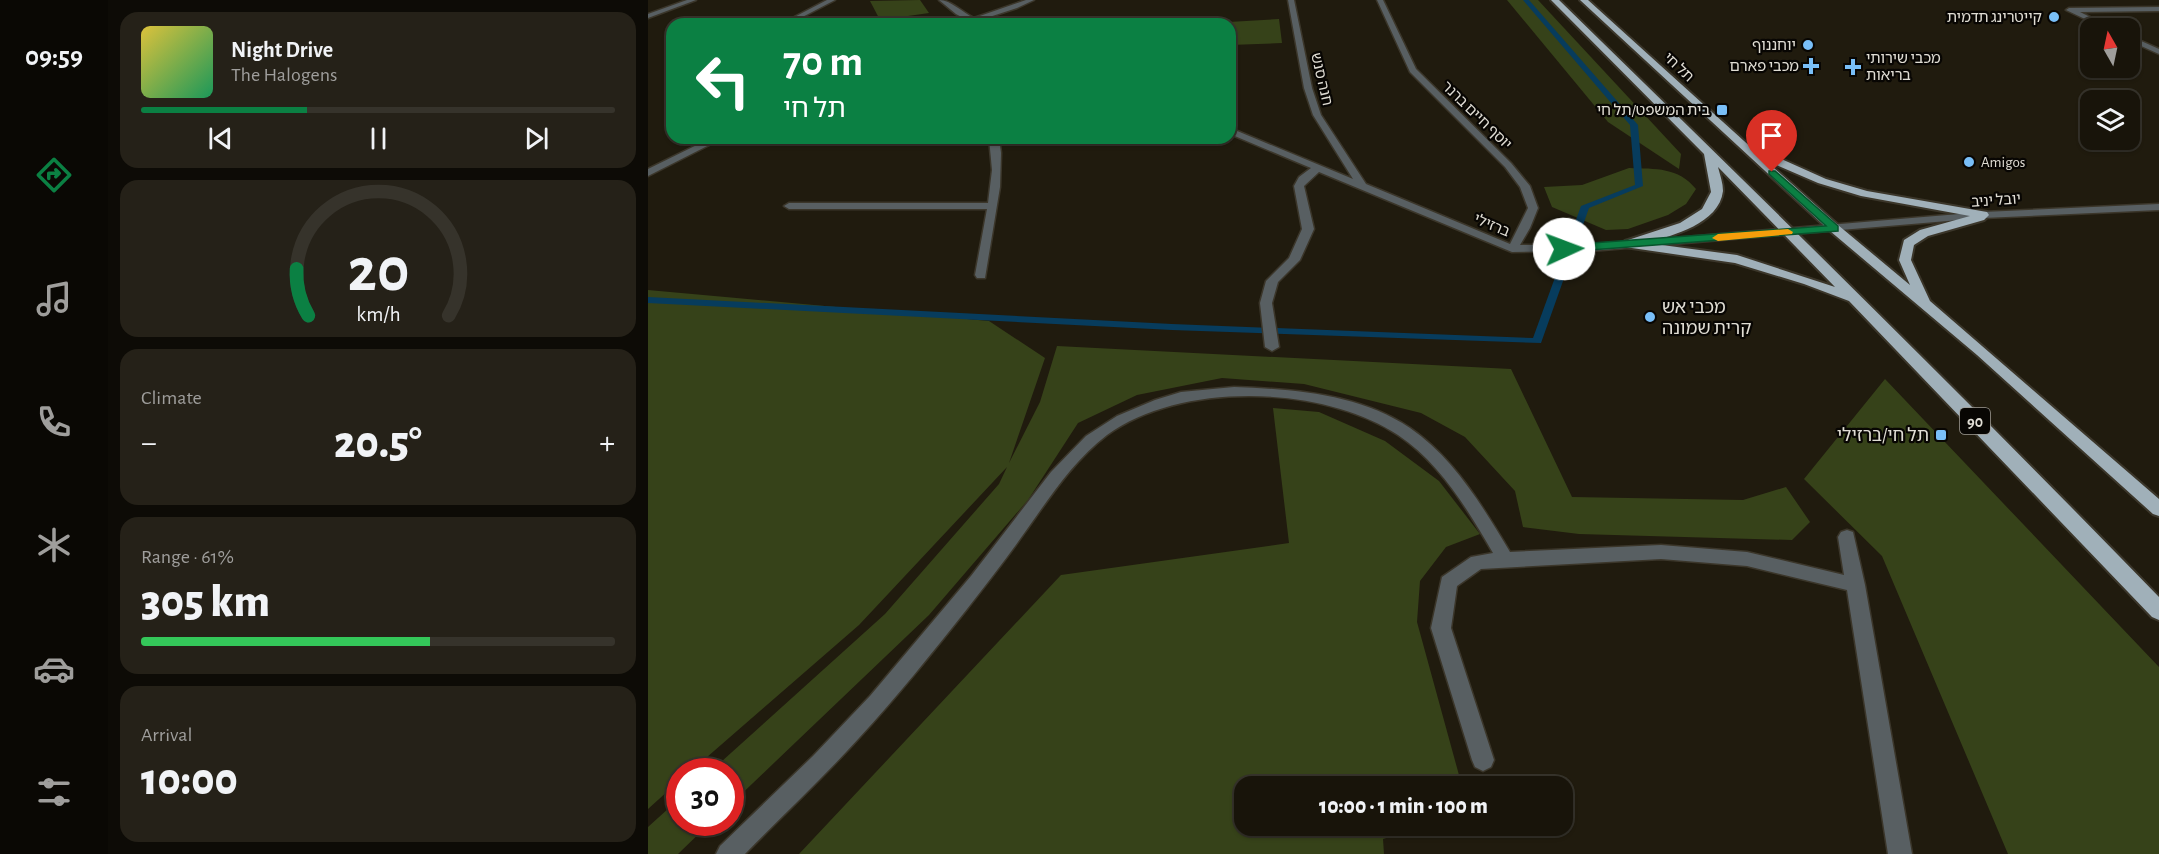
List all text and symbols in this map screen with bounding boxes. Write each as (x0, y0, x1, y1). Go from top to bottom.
place label: קייטרינג תדמית (1947, 10, 2042, 25)
marker: קייטרינג תדמית (2047, 10, 2061, 24)
north arrow (2080, 18, 2140, 78)
map controls (2080, 18, 2140, 150)
place label: יוחננוף (1752, 38, 1796, 53)
marker: יוחננוף (1801, 38, 1815, 52)
text: Night Drive (231, 39, 333, 61)
text: 70 m (783, 41, 863, 83)
icon: left (684, 42, 762, 120)
text: 09:59 (25, 43, 83, 70)
street label: תל חי (1661, 50, 1697, 85)
street label: חנה סנש (1308, 51, 1335, 107)
place label: מכבי שירותי בריאות (1866, 51, 1941, 83)
marker: מכבי שירותי בריאות (1844, 58, 1862, 76)
place label: מכבי פארם (1730, 59, 1799, 74)
marker: מכבי פארם (1804, 59, 1818, 73)
text: The Halogens (231, 65, 337, 85)
street label: יוסף חיים ברנר (1439, 79, 1514, 152)
button: layers (2080, 90, 2140, 150)
text: תל חי (783, 95, 846, 122)
place label: בית המשפט/תל חי (1597, 103, 1710, 118)
marker: בית המשפט/תל חי (1715, 103, 1729, 117)
pin (1746, 110, 1797, 172)
icon: arrive (1755, 119, 1788, 152)
icon: previous (204, 122, 237, 155)
icon: pause (362, 122, 395, 155)
icon: next (520, 122, 553, 155)
icon: directions (33, 154, 75, 196)
marker: Amigos (1962, 155, 1976, 169)
place label: Amigos (1981, 155, 2025, 170)
street label: יובל יניב (1971, 191, 2021, 210)
street label: ברזילי (1472, 211, 1512, 240)
position arrow (1532, 217, 1596, 281)
text: 20 (347, 240, 409, 302)
icon: music (33, 278, 75, 320)
place label: מכבי אש קרית שמונה (1662, 299, 1752, 338)
text: km/h (356, 304, 400, 325)
marker: מכבי אש קרית שמונה (1643, 310, 1657, 324)
text: Climate (141, 388, 202, 408)
icon: phone (33, 401, 75, 443)
road number: 90 (1960, 408, 1990, 434)
text: 20.5° (334, 421, 422, 466)
place label: תל חי/ברזילי (1837, 426, 1929, 445)
text: − (141, 427, 157, 460)
text: + (599, 427, 615, 460)
marker: תל חי/ברזילי (1934, 428, 1948, 442)
icon: climate (33, 524, 75, 566)
text: Range · 61% (141, 547, 234, 567)
text: 305 km (141, 580, 270, 625)
icon: car (33, 648, 75, 690)
text: Arrival (141, 725, 192, 745)
text: 10:00 (141, 758, 238, 803)
speed limit sign: 30 (666, 758, 744, 836)
icon: filters (33, 771, 75, 813)
text: 10:00 · 1 min · 100 m (1319, 795, 1488, 817)

